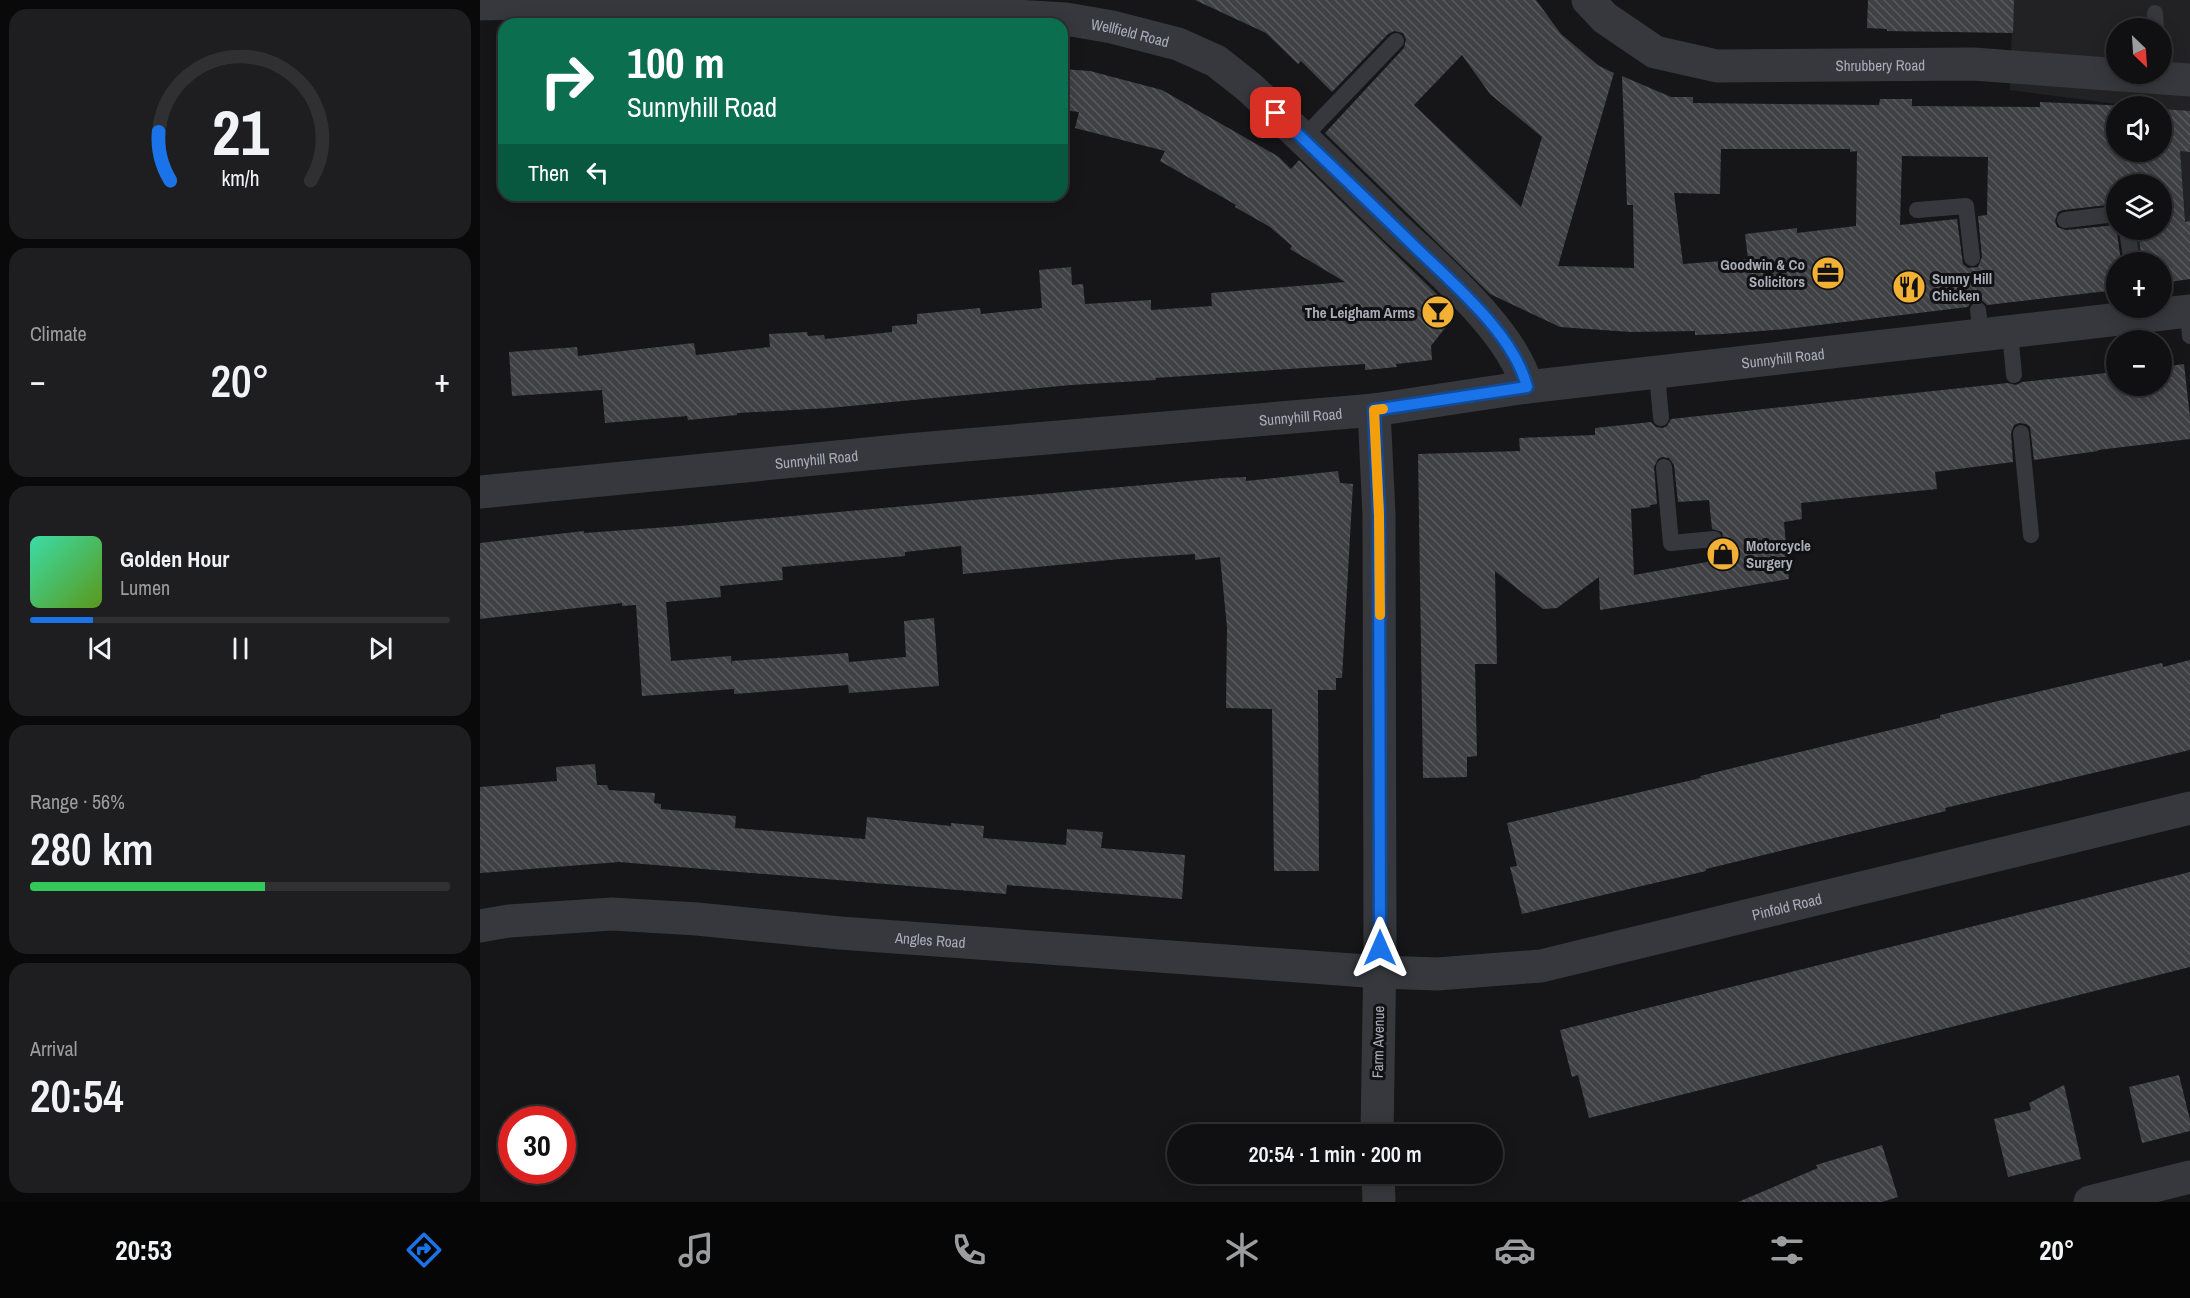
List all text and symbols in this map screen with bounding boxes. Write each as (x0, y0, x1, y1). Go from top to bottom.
street label: Wellfield Road (1090, 13, 1172, 52)
north arrow (2106, 18, 2172, 84)
map controls (2106, 18, 2172, 396)
text: 100 m (627, 35, 725, 91)
icon: right (528, 42, 606, 120)
street label: Shrubbery Road (1835, 54, 1925, 76)
pin (1250, 87, 1301, 138)
text: Sunnyhill Road (627, 89, 777, 125)
text: 21 (212, 90, 269, 174)
icon: arrive (1259, 96, 1292, 129)
button: sound (2106, 96, 2172, 162)
icon: left (581, 156, 614, 189)
text: Then (528, 158, 569, 188)
text: km/h (221, 164, 259, 193)
button: layers (2106, 174, 2172, 240)
button: + (2106, 252, 2172, 318)
place label: Goodwin & Co Solicitors (1720, 254, 1805, 292)
office icon: Goodwin & Co Solicitors (1810, 255, 1846, 291)
place label: Sunny Hill Chicken (1932, 268, 1992, 306)
restaurant icon: Sunny Hill Chicken (1891, 269, 1927, 305)
bar icon: The Leigham Arms (1420, 294, 1456, 330)
place label: The Leigham Arms (1305, 302, 1415, 323)
text: Climate (30, 320, 87, 347)
button: − (2106, 330, 2172, 396)
street label: Sunnyhill Road (1740, 342, 1826, 373)
text: 20° (210, 350, 270, 411)
text: − (30, 358, 46, 402)
text: + (434, 358, 450, 402)
street label: Sunnyhill Road (1258, 402, 1343, 430)
street label: Sunnyhill Road (774, 444, 859, 473)
place label: Motorcycle Surgery (1746, 535, 1811, 573)
shop icon: Motorcycle Surgery (1705, 536, 1741, 572)
text: Golden Hour (120, 544, 229, 574)
text: Lumen (120, 574, 170, 601)
icon: previous (84, 632, 117, 665)
icon: pause (224, 632, 257, 665)
icon: next (364, 632, 397, 665)
text: Range · 56% (30, 788, 125, 815)
text: 280 km (30, 818, 154, 879)
street label: Pinfold Road (1750, 888, 1824, 925)
position arrow (1348, 916, 1412, 980)
street label: Angles Road (893, 926, 966, 953)
street label: Farm Avenue (1367, 1005, 1389, 1078)
text: Arrival (30, 1035, 77, 1062)
text: 20:54 (30, 1065, 124, 1126)
speed limit sign: 30 (498, 1106, 576, 1184)
text: 20:54 · 1 min · 200 m (1248, 1139, 1422, 1169)
icon: directions (403, 1229, 445, 1271)
icon: music (675, 1229, 717, 1271)
icon: phone (948, 1229, 990, 1271)
icon: climate (1221, 1229, 1263, 1271)
icon: car (1494, 1229, 1536, 1271)
icon: filters (1766, 1229, 1808, 1271)
text: 20:53 (115, 1232, 172, 1268)
text: 20° (2039, 1232, 2075, 1268)

